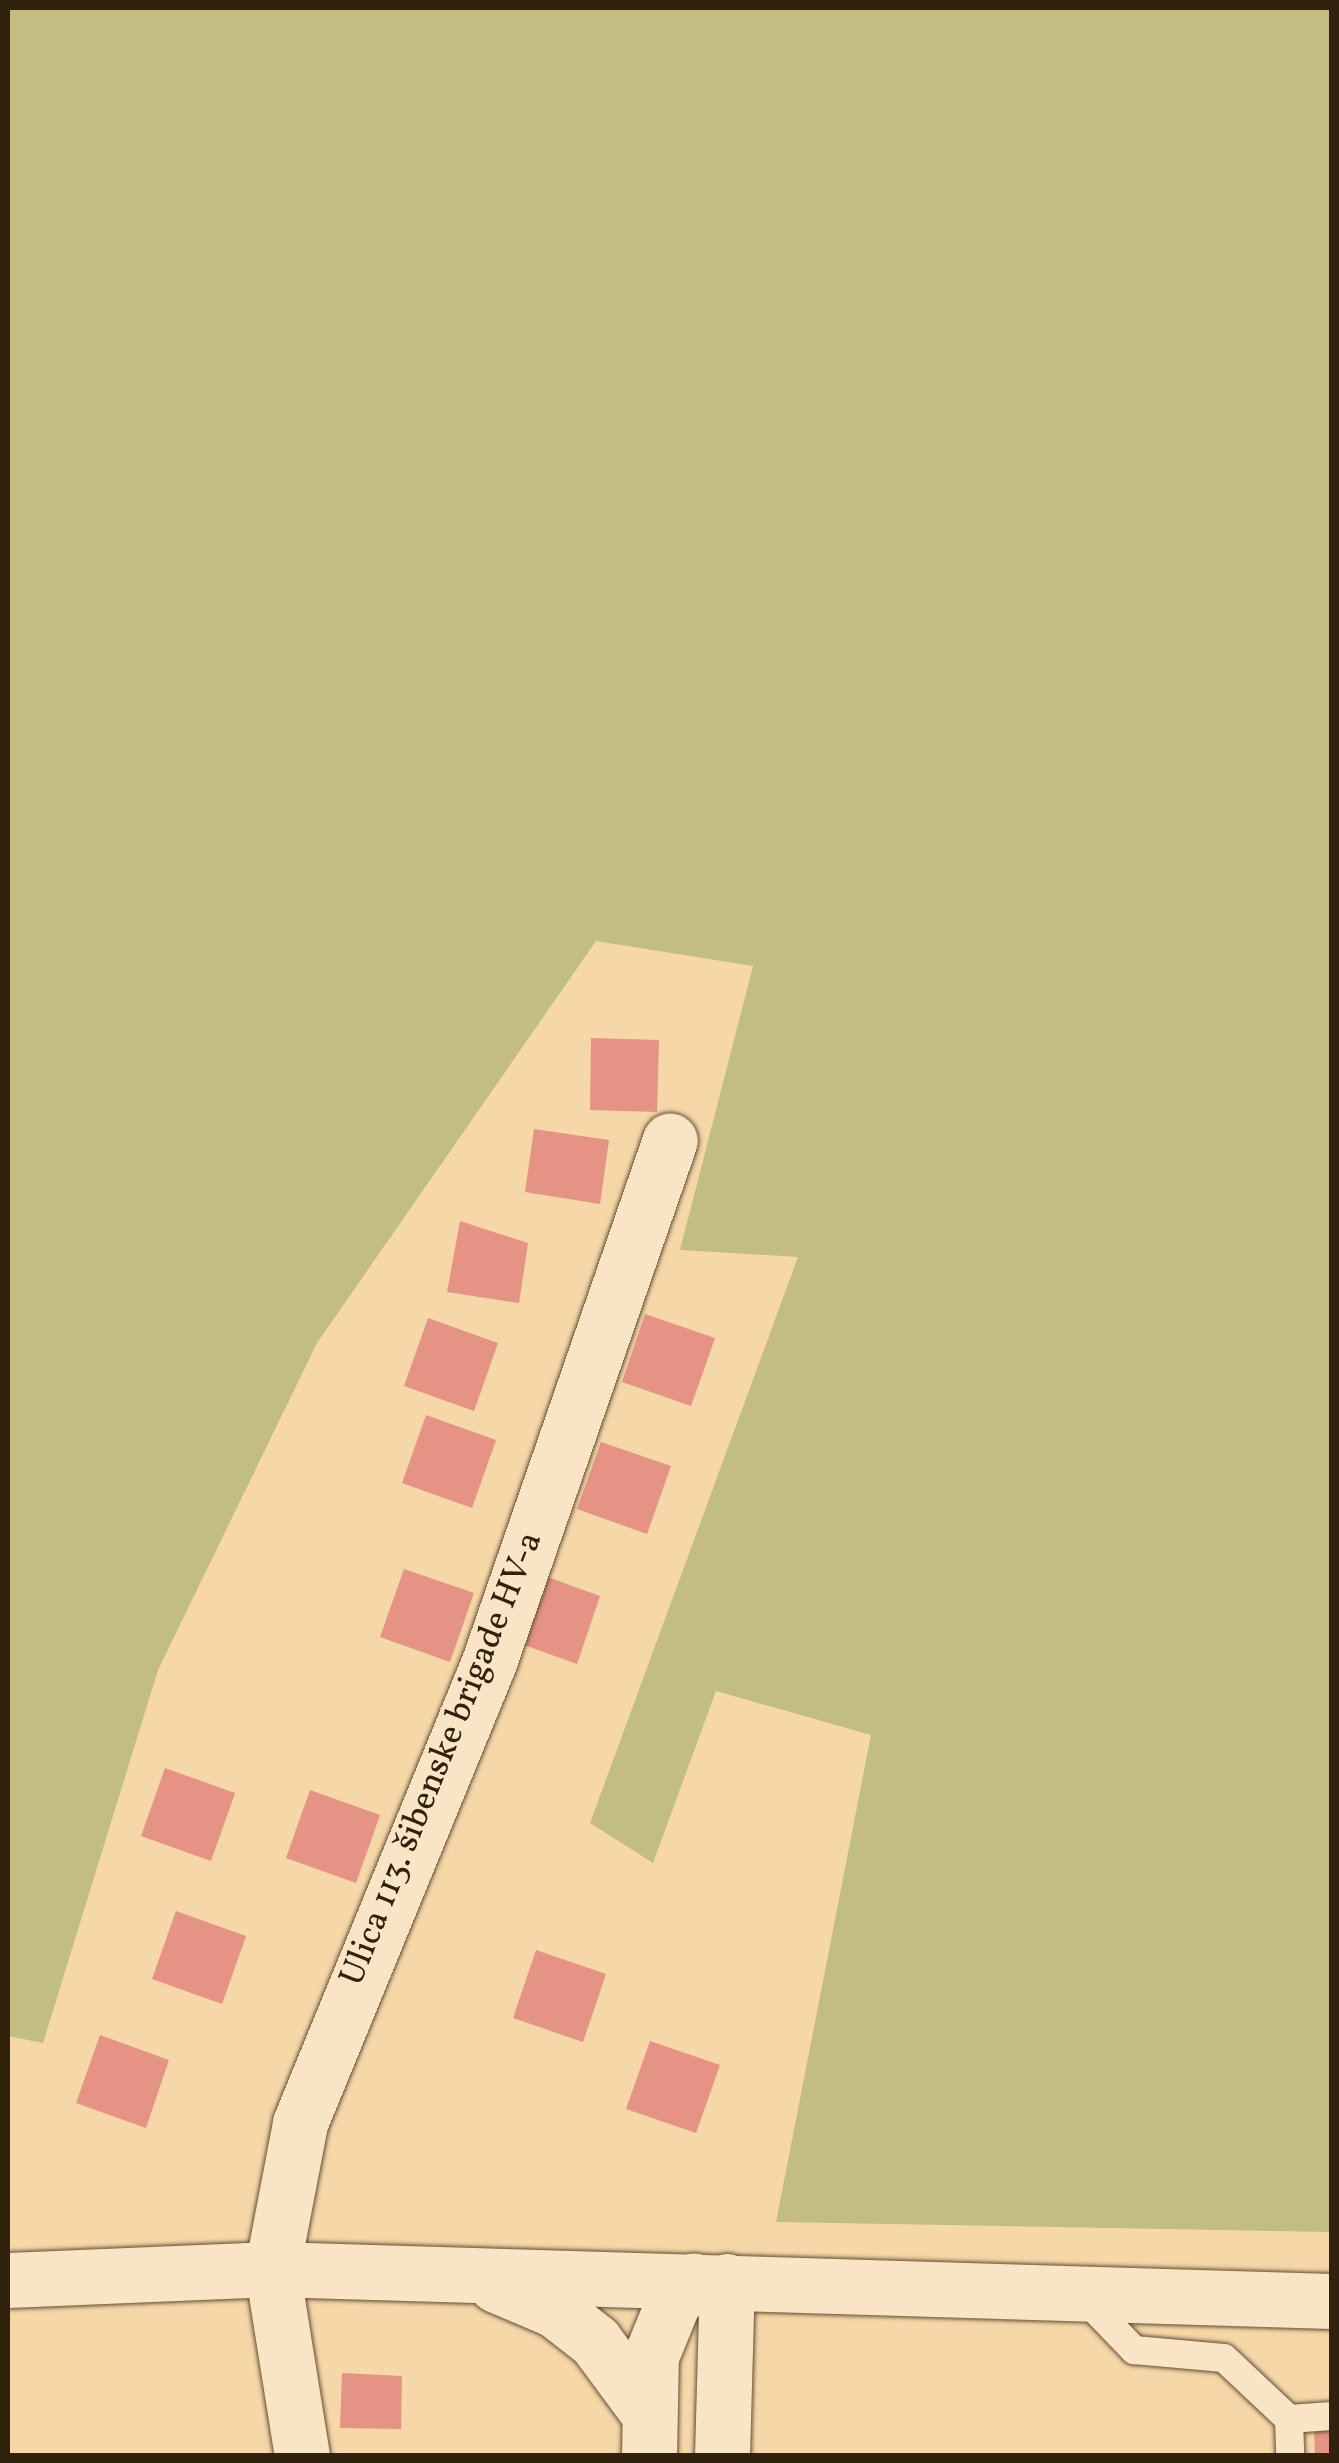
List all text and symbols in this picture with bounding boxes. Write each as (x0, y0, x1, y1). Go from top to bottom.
street label: Ulica 113. šibenske brigade HV-a (332, 1526, 552, 1992)

